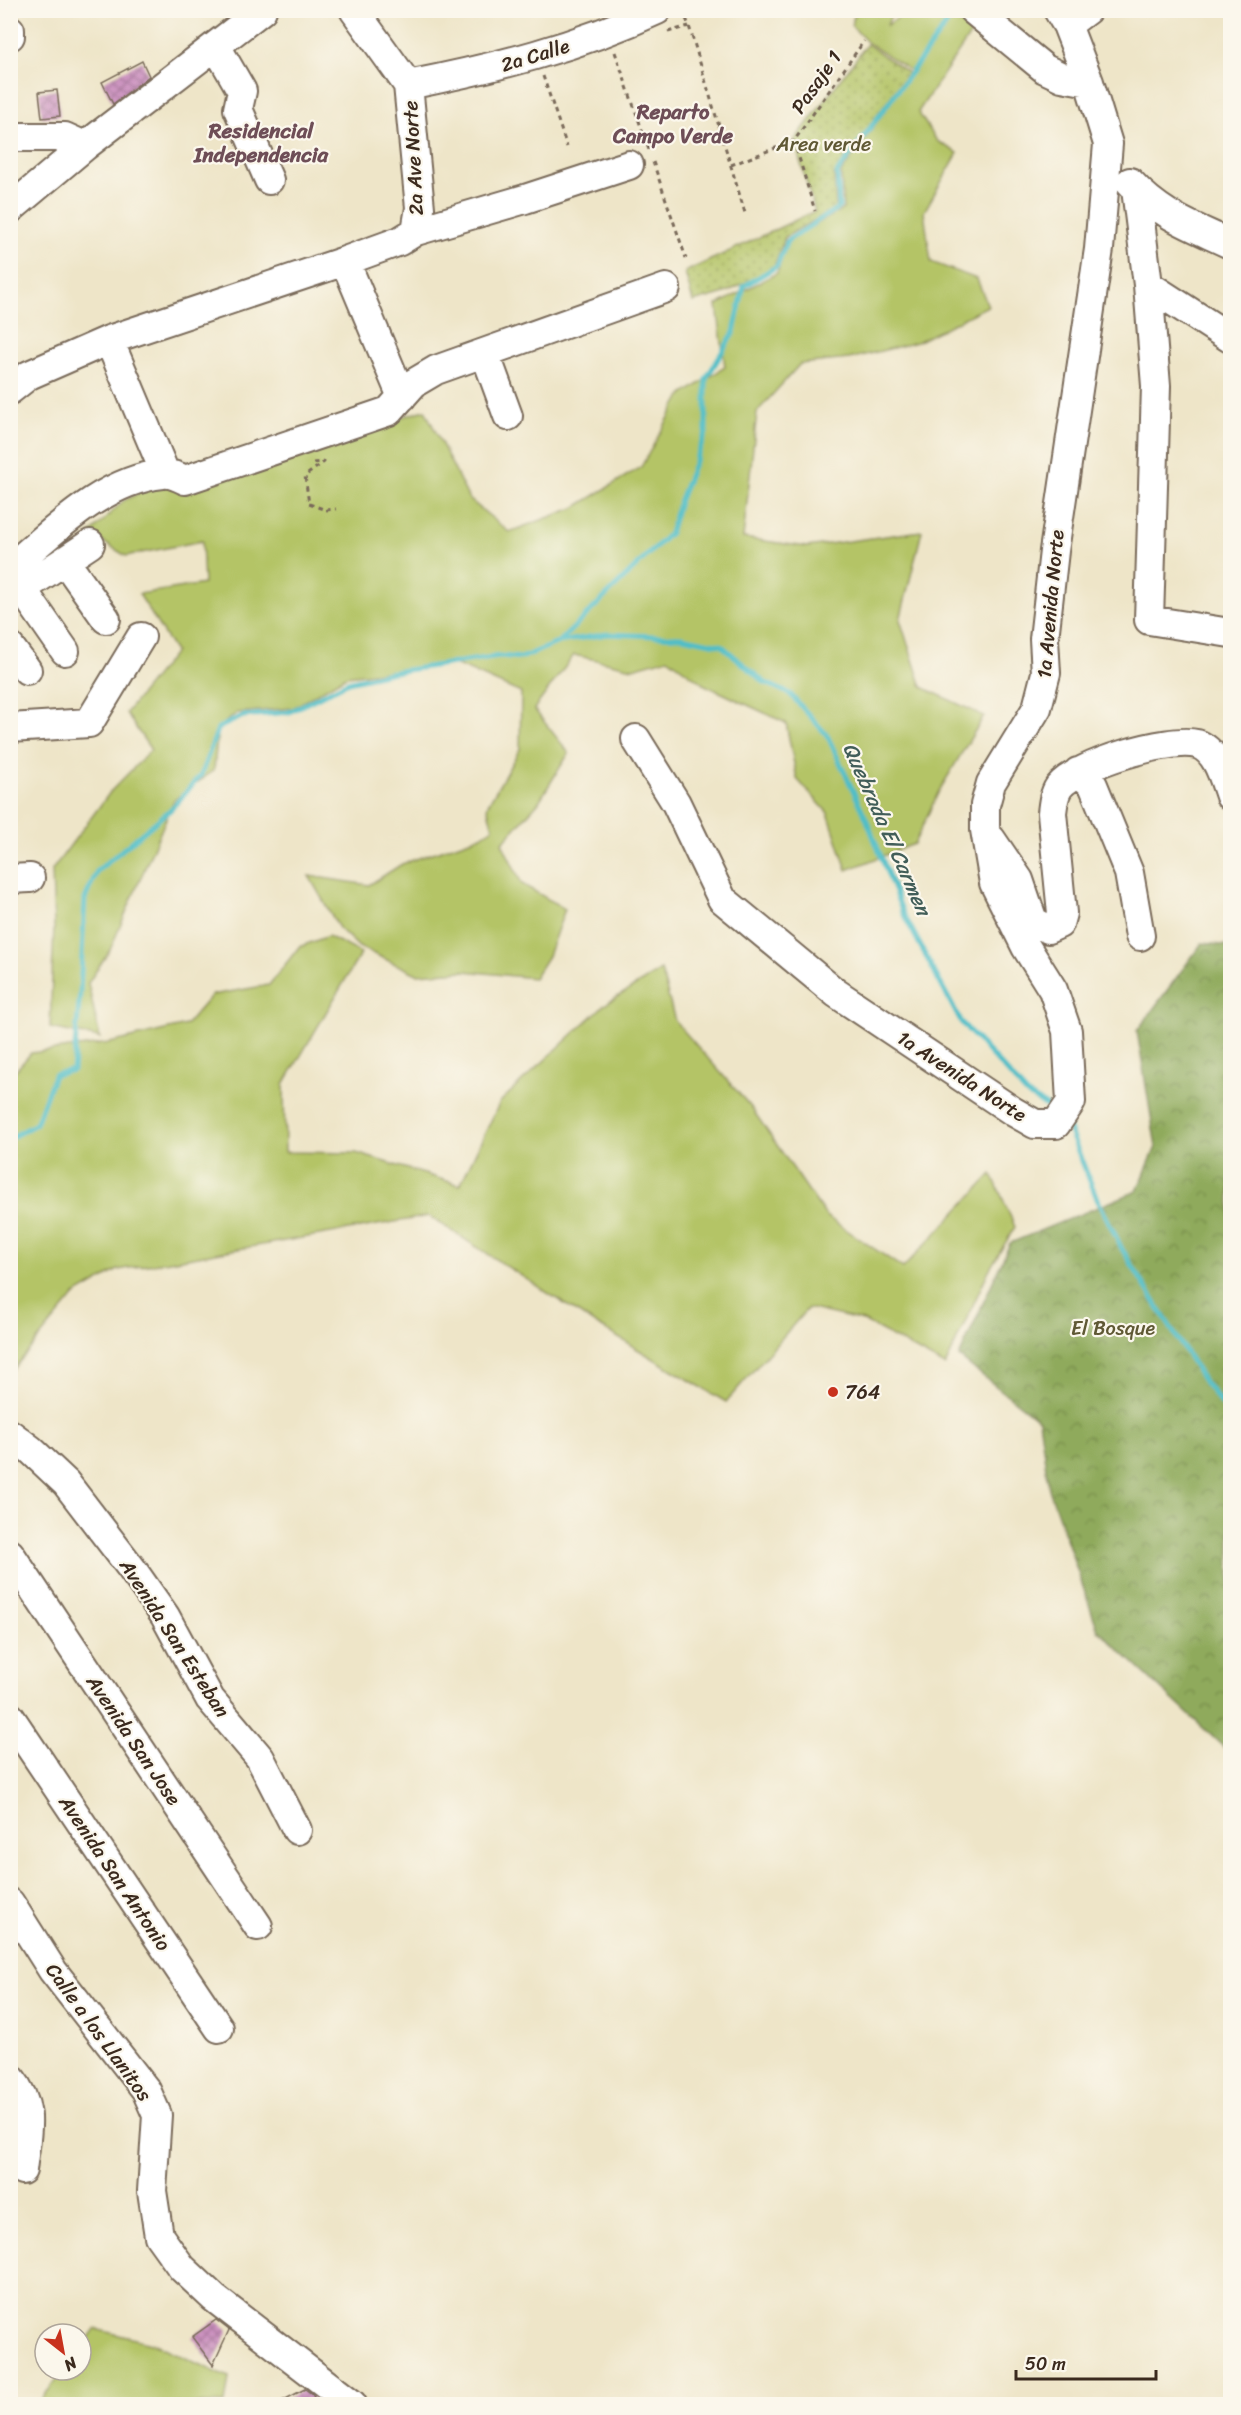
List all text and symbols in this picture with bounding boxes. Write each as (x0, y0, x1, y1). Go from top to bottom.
street label: 2a Calle (496, 28, 574, 82)
street label: Pasaje 1 (782, 43, 851, 122)
district label: Reparto Campo Verde (612, 93, 733, 155)
street label: 2a Ave Norte (393, 100, 434, 216)
district label: Residencial Independencia (193, 112, 330, 174)
park label: Area verde (776, 127, 871, 162)
street label: 1a Avenida Norte (1027, 528, 1074, 680)
water label: Quebrada El Carmen (832, 736, 943, 924)
street label: 1a Avenida Norte (890, 1021, 1034, 1132)
park label: El Bosque (1071, 1311, 1155, 1346)
place label: 764 (845, 1375, 880, 1410)
marker: 764 (826, 1385, 840, 1399)
street label: Avenida San Esteban (109, 1551, 239, 1725)
street label: Avenida San Jose (76, 1667, 191, 1813)
street label: Avenida San Antonio (49, 1787, 180, 1958)
street label: Calle a los Llanitos (36, 1956, 162, 2110)
north arrow (33, 2322, 93, 2382)
scale bar (1016, 2343, 1156, 2381)
text: 50 m (1025, 2348, 1066, 2380)
text: N (57, 2349, 84, 2380)

